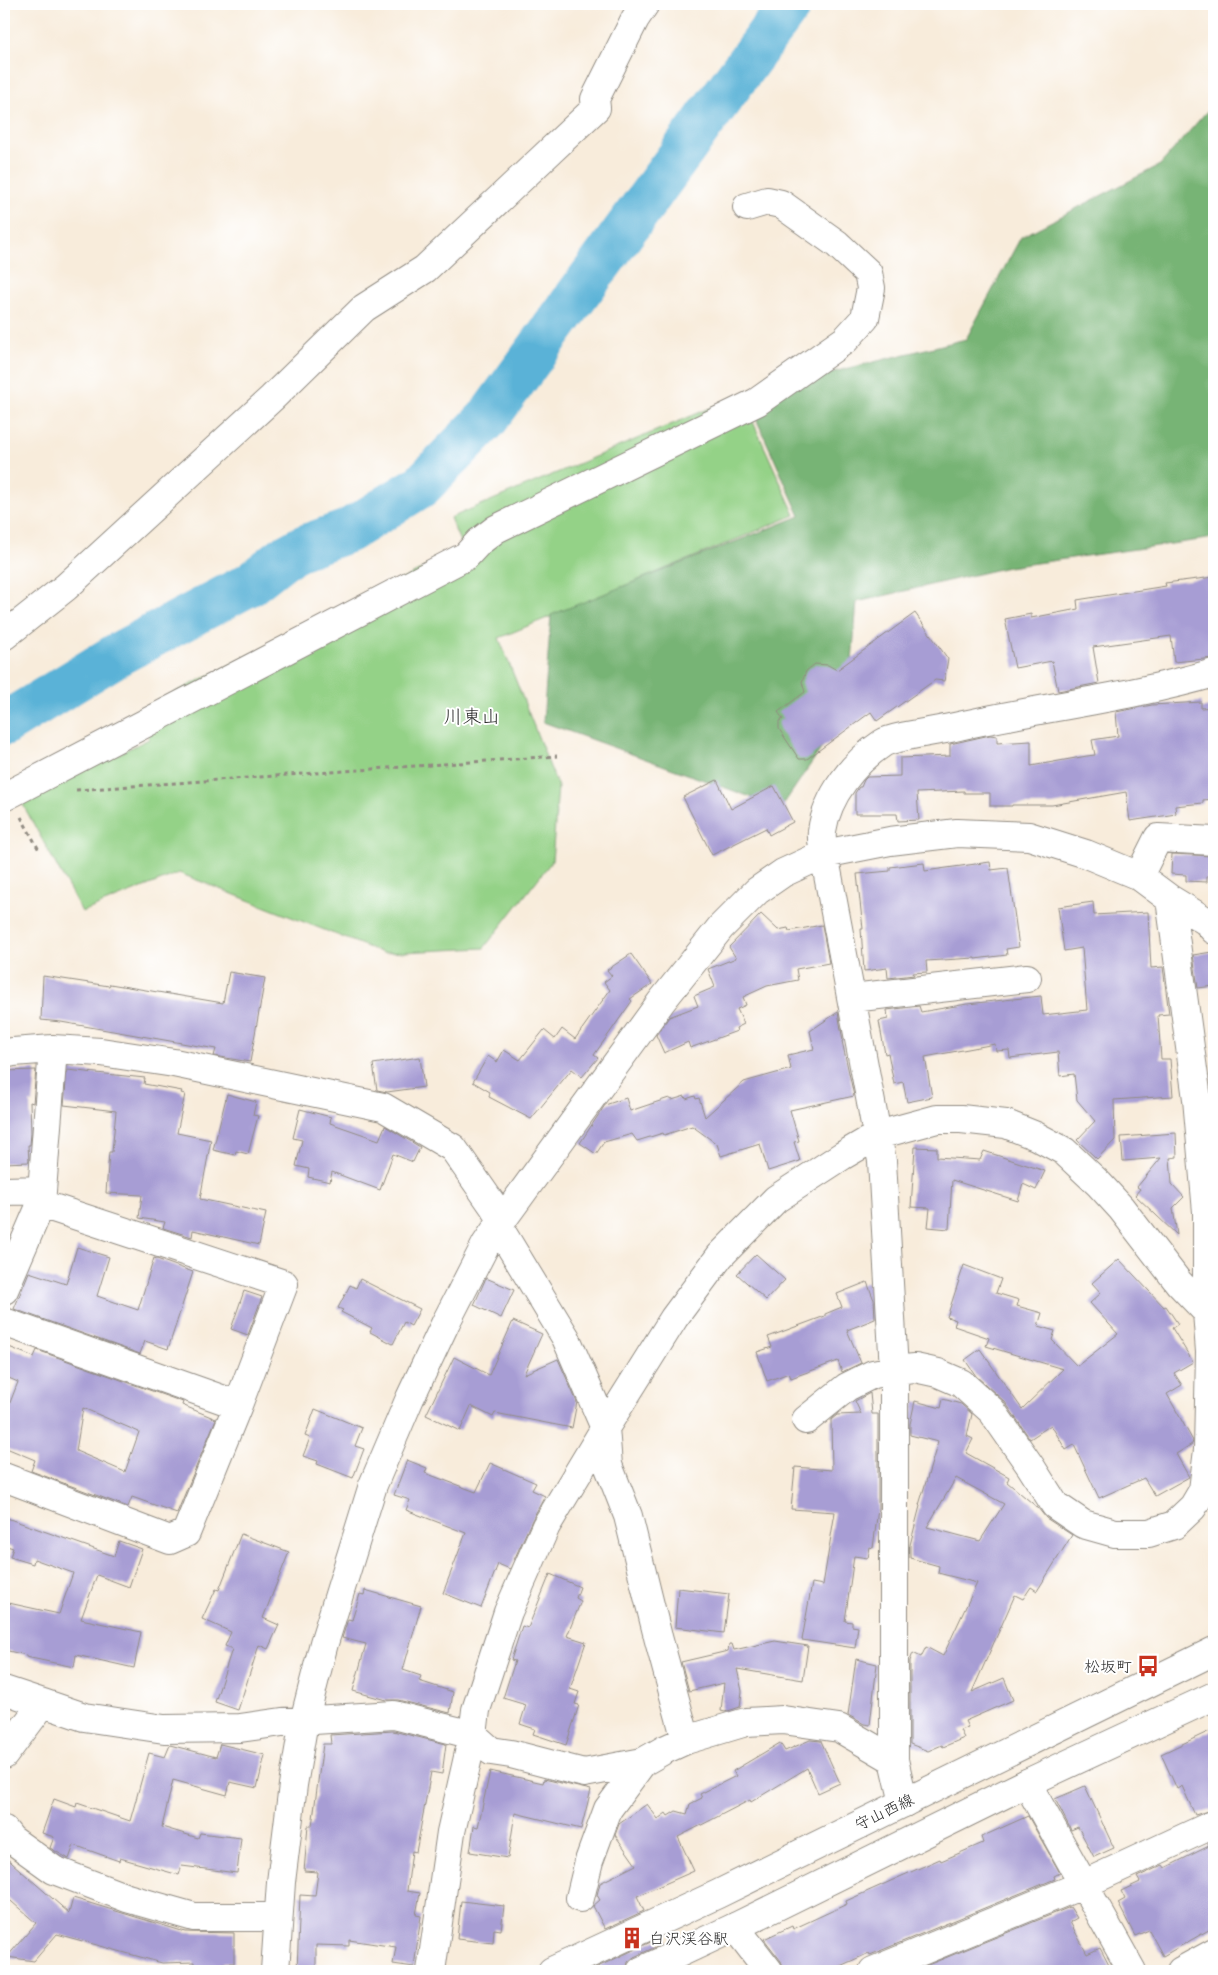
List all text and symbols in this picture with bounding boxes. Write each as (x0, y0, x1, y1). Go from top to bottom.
district label: 川東山 (443, 705, 501, 728)
bus stop icon: 松坂町 (1135, 1653, 1161, 1679)
place label: 松坂町 (1084, 1657, 1132, 1676)
street label: 守山西線 (851, 1789, 917, 1835)
building icon: 白沢渓谷駅 (619, 1925, 645, 1951)
place label: 白沢渓谷駅 (649, 1929, 729, 1948)

